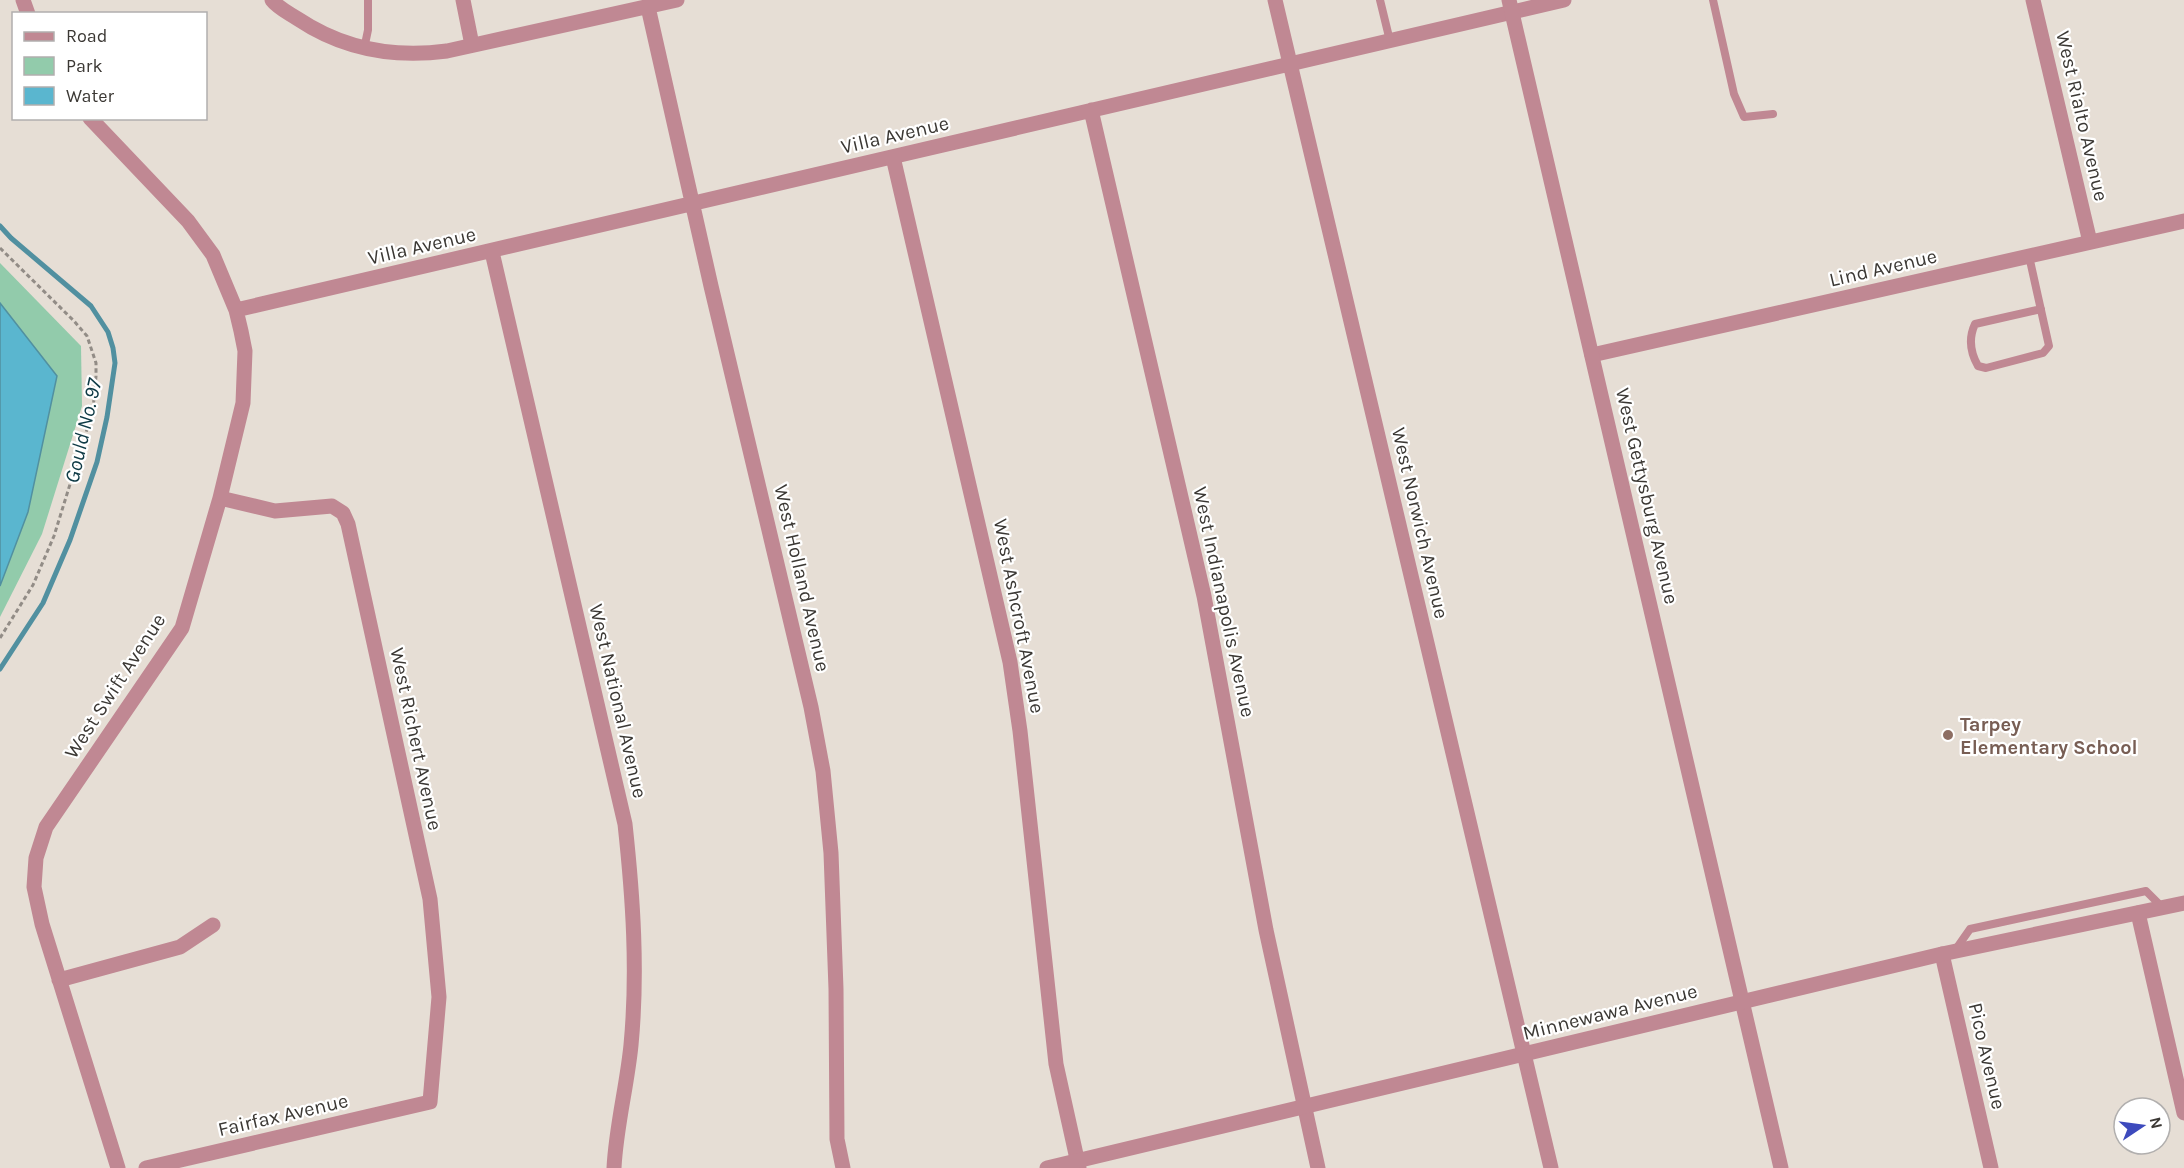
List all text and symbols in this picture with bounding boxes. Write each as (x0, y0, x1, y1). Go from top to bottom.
legend (12, 12, 207, 120)
text: Road (66, 25, 107, 47)
street label: West Rialto Avenue (2051, 29, 2113, 203)
text: Park (66, 55, 103, 77)
text: Water (66, 85, 114, 107)
street label: Villa Avenue (839, 111, 951, 159)
street label: Villa Avenue (366, 222, 478, 270)
street label: Lind Avenue (1827, 244, 1939, 292)
water label: Gould No. 97 (59, 376, 107, 485)
street label: West Gettysburg Avenue (1611, 386, 1683, 606)
street label: West Norwich Avenue (1387, 425, 1453, 621)
street label: West Holland Avenue (769, 482, 835, 674)
street label: West Indianapolis Avenue (1188, 485, 1260, 719)
street label: West Ashcroft Avenue (989, 517, 1049, 715)
street label: West National Avenue (584, 602, 652, 800)
street label: West Swift Avenue (60, 609, 170, 763)
street label: West Richert Avenue (385, 645, 447, 833)
place label: Tarpey Elementary School (1960, 713, 2138, 759)
marker: Tarpey Elementary School (1941, 728, 1955, 742)
street label: Minnewawa Avenue (1520, 979, 1700, 1045)
street label: Pico Avenue (1964, 1000, 2010, 1112)
street label: Fairfax Avenue (216, 1089, 350, 1141)
north arrow (2112, 1096, 2172, 1156)
text: N (2146, 1115, 2167, 1130)

